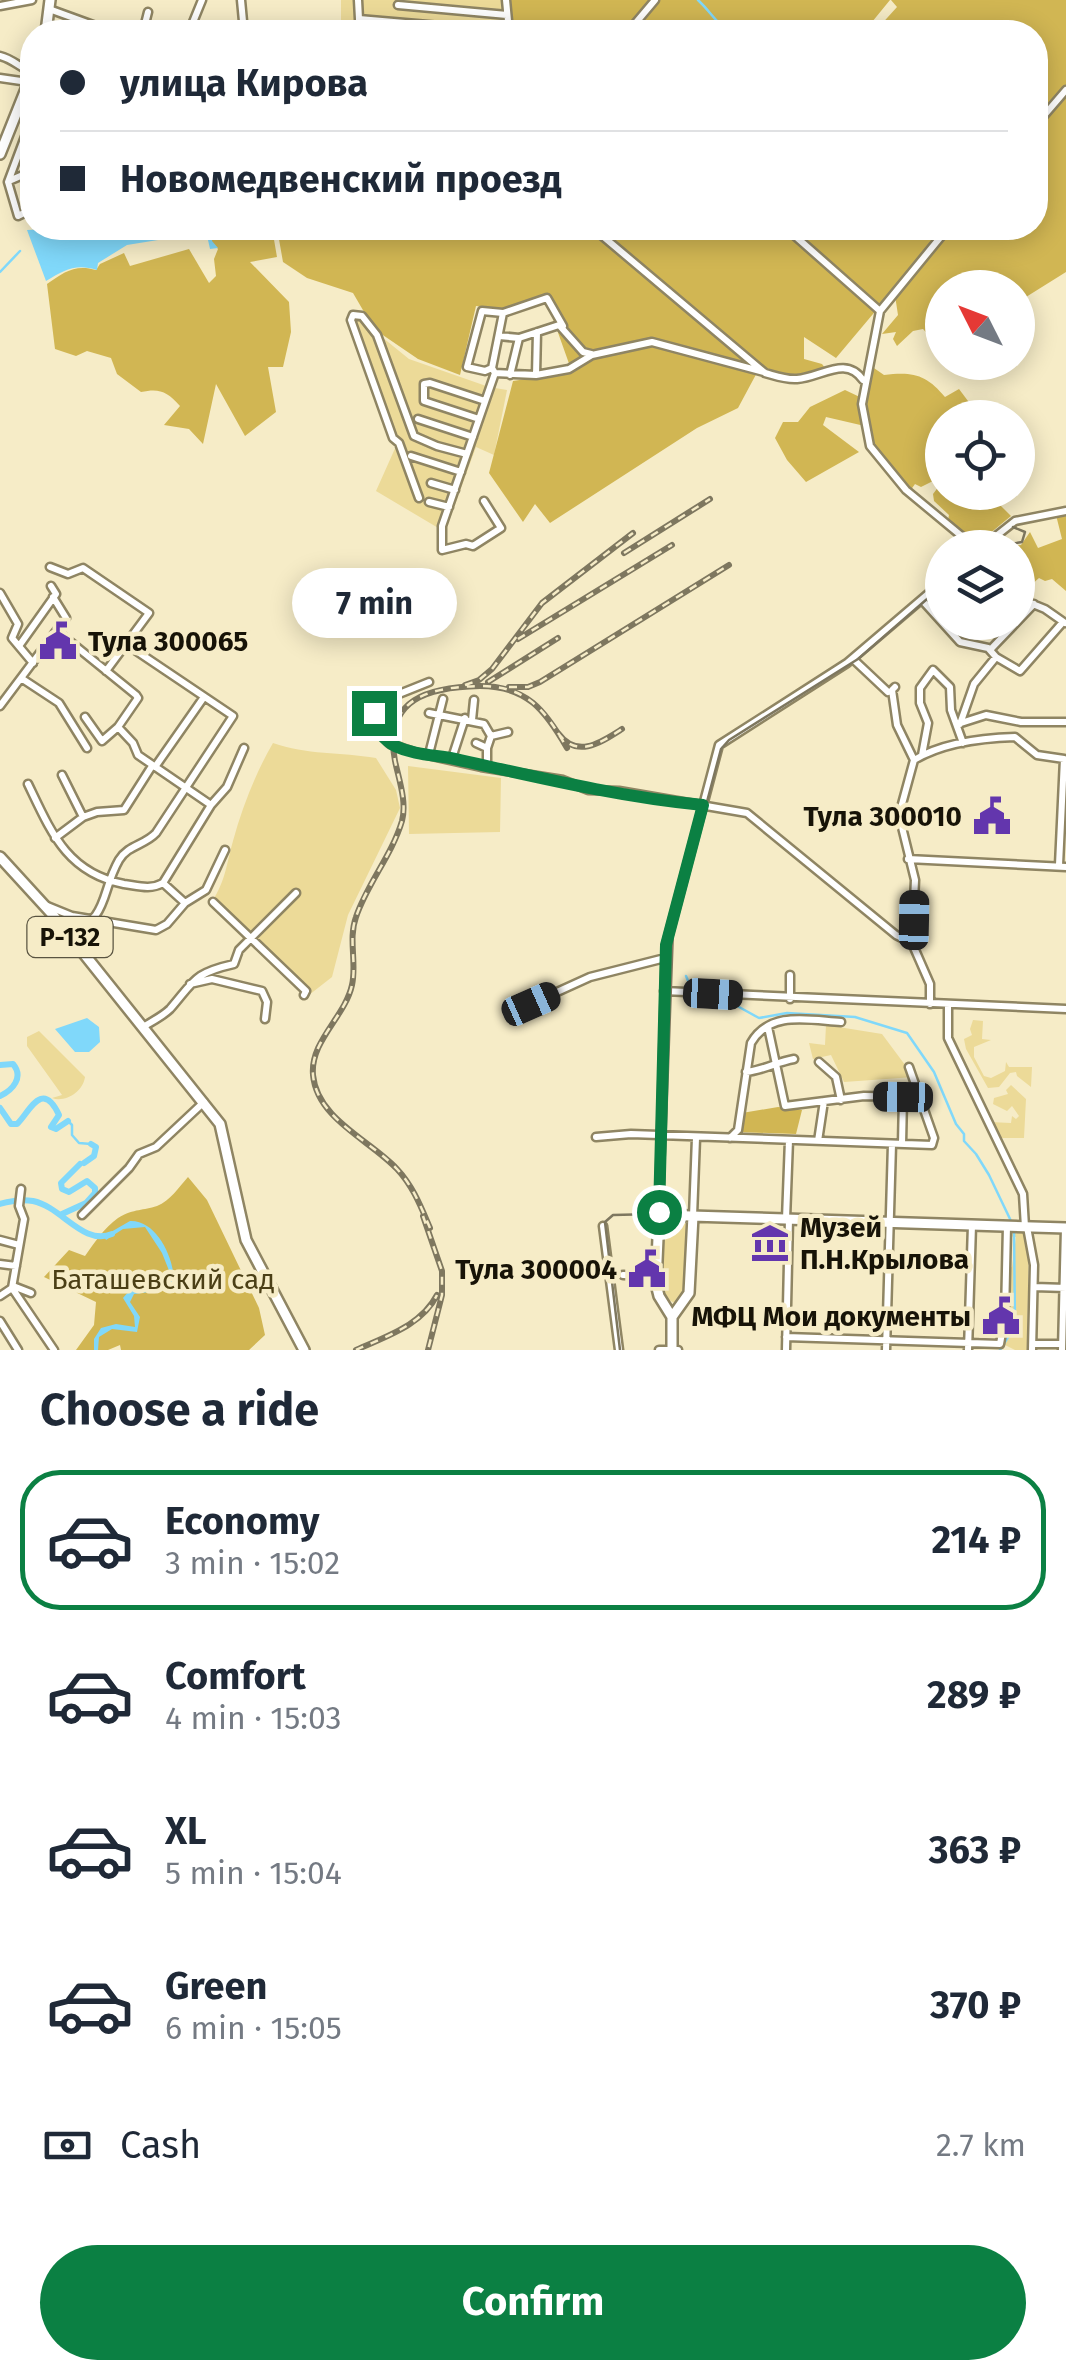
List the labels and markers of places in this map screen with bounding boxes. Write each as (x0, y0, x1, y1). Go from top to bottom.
public building icon: Тула 300065 (37, 620, 79, 662)
place label: Тула 300065 (88, 625, 248, 658)
public building icon: Тула 300010 (971, 795, 1013, 837)
place label: Тула 300010 (804, 800, 962, 833)
place label: Музей П.Н.Крылова (800, 1211, 969, 1276)
museum icon: Музей П.Н.Крылова (749, 1222, 791, 1264)
public building icon: Тула 300004 (626, 1248, 668, 1290)
place label: Тула 300004 (455, 1253, 617, 1286)
public building icon: МФЦ Мои документы (980, 1295, 1022, 1337)
place label: МФЦ Мои документы (691, 1300, 971, 1333)

